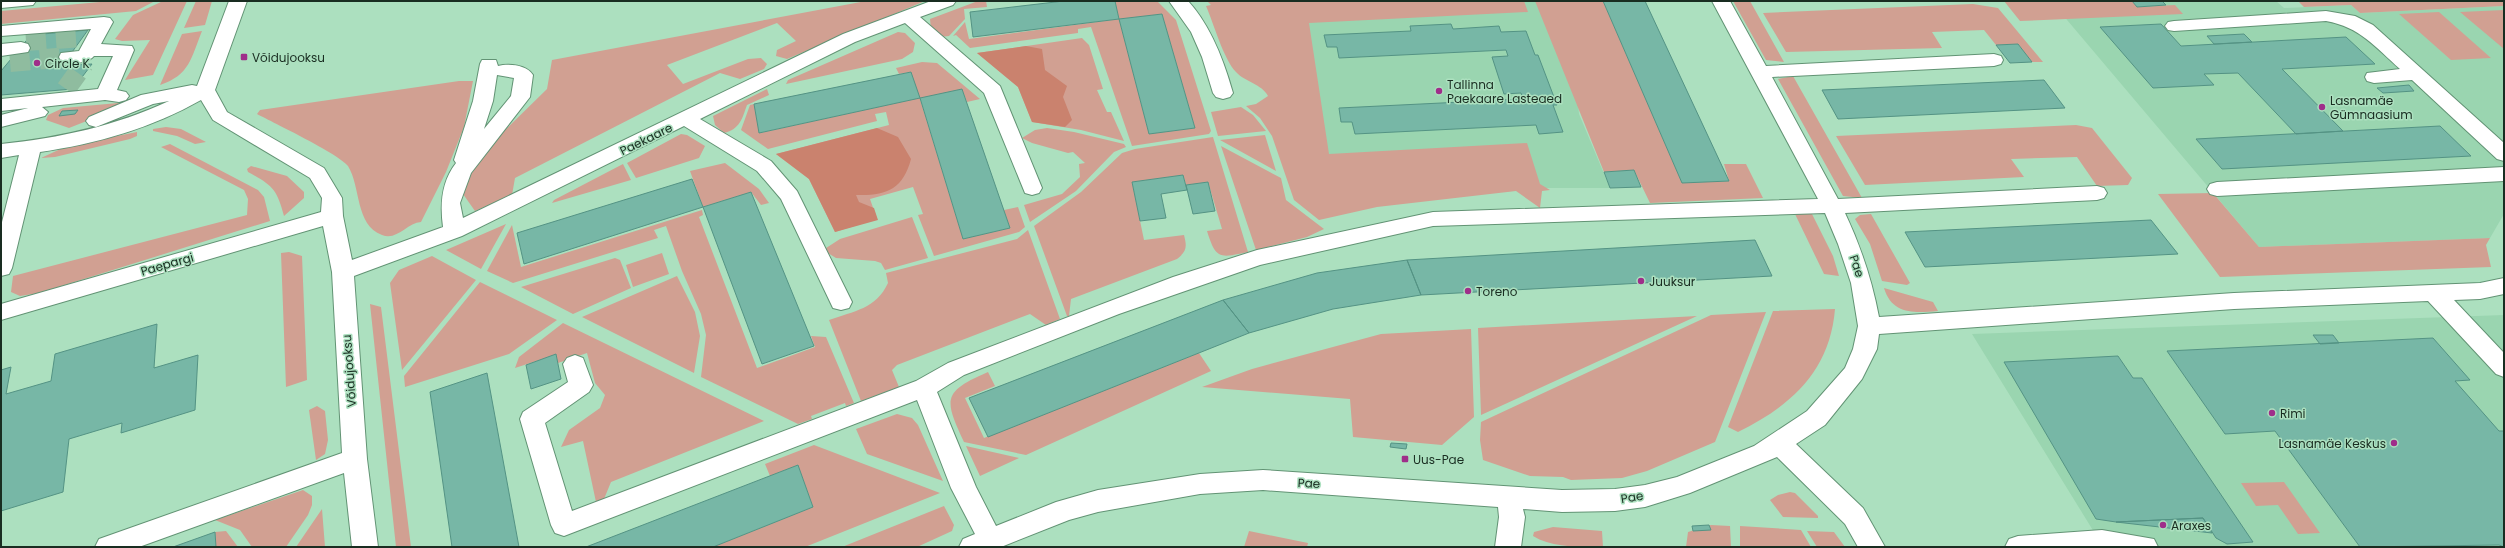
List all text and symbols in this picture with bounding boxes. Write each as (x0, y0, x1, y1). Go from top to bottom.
place label: Võidujooksu (252, 49, 325, 66)
marker: Võidujooksu (239, 52, 249, 62)
place label: Circle K (45, 55, 90, 72)
marker: Circle K (32, 58, 42, 68)
place label: Tallinna Paekaare Lasteaed (1447, 76, 1562, 107)
marker: Tallinna Paekaare Lasteaed (1434, 86, 1444, 96)
place label: Lasnamäe Gümnaasium (2330, 92, 2413, 123)
marker: Lasnamäe Gümnaasium (2317, 102, 2327, 112)
street label: Paekaare (617, 119, 675, 159)
street label: Paepargi (139, 248, 195, 280)
street label: Pae (1845, 253, 1869, 279)
place label: Juuksur (1649, 273, 1696, 290)
marker: Juuksur (1636, 276, 1646, 286)
place label: Toreno (1476, 283, 1518, 300)
marker: Toreno (1463, 286, 1473, 296)
street label: Võidujooksu (338, 334, 360, 408)
place label: Rimi (2280, 405, 2306, 422)
marker: Rimi (2267, 408, 2277, 418)
place label: Lasnamäe Keskus (2279, 435, 2386, 452)
marker: Lasnamäe Keskus (2389, 438, 2399, 448)
place label: Uus-Pae (1413, 451, 1464, 468)
marker: Uus-Pae (1400, 454, 1410, 464)
street label: Pae (1297, 474, 1321, 492)
street label: Pae (1620, 487, 1644, 507)
place label: Araxes (2171, 517, 2211, 534)
marker: Araxes (2158, 520, 2168, 530)

